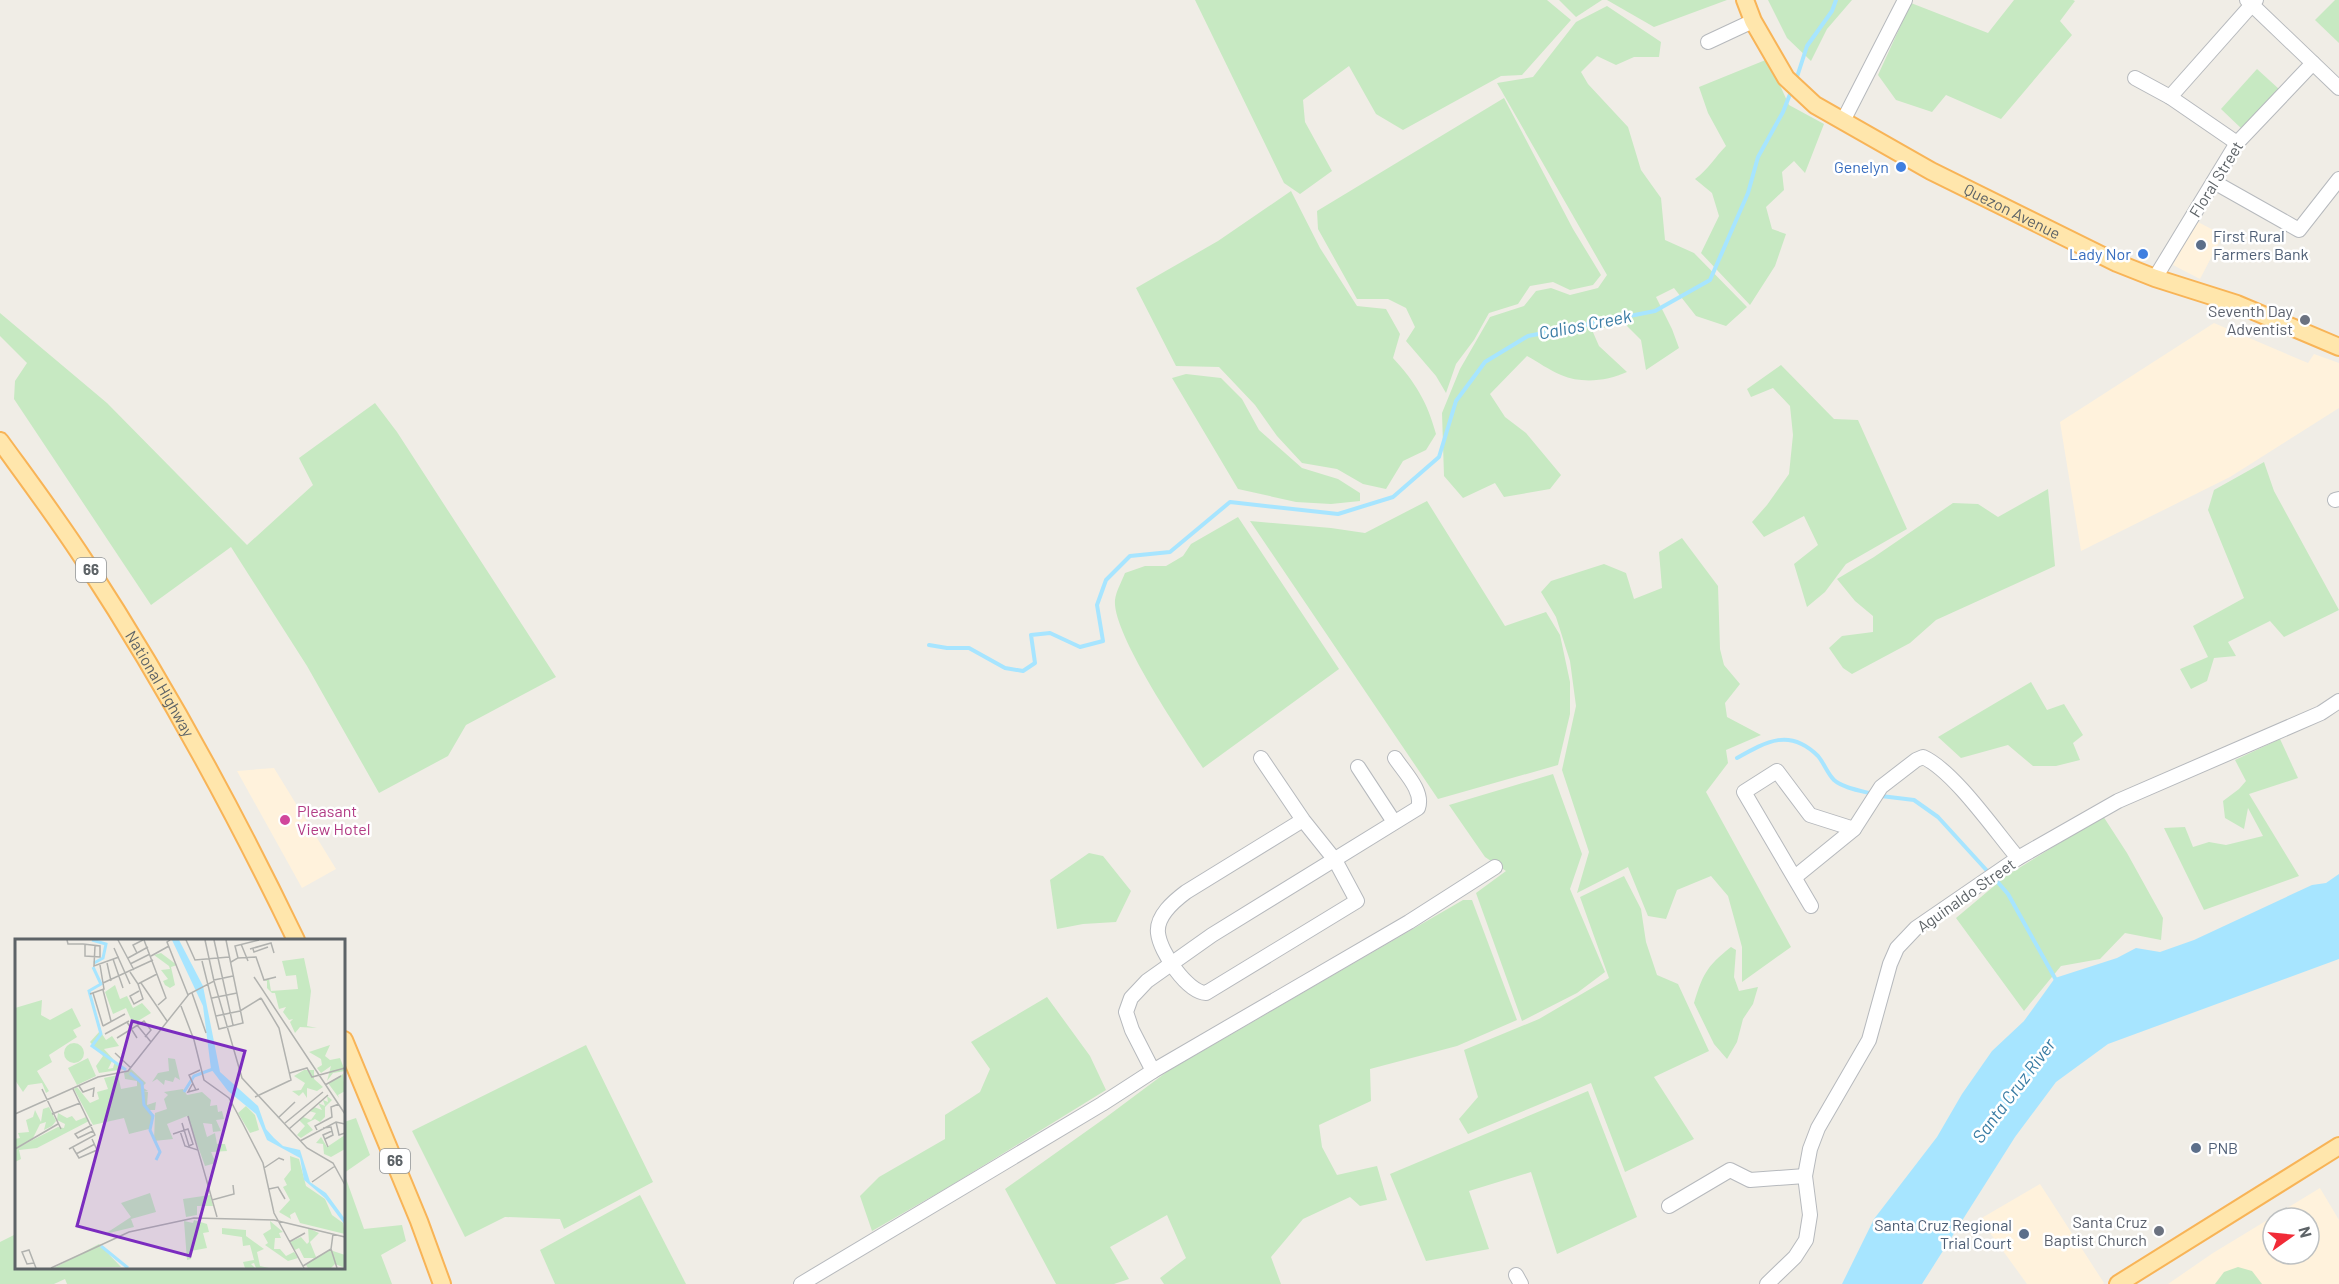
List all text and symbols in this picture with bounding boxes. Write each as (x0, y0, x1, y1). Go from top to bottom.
street label: Floral Street (2185, 137, 2246, 220)
place label: Genelyn (1834, 157, 1889, 176)
marker: Genelyn (1894, 160, 1908, 174)
street label: Quezon Avenue (1961, 179, 2064, 242)
place label: First Rural Farmers Bank (2213, 226, 2309, 263)
marker: First Rural Farmers Bank (2194, 238, 2208, 252)
place label: Lady Nor (2069, 244, 2131, 263)
marker: Lady Nor (2136, 247, 2150, 261)
place label: Seventh Day Adventist (2208, 301, 2294, 338)
water label: Calios Creek (1537, 304, 1633, 344)
marker: Seventh Day Adventist (2298, 313, 2312, 327)
road number: 66 (76, 558, 106, 582)
street label: National Highway (122, 627, 199, 741)
place label: Pleasant View Hotel (297, 801, 370, 838)
marker: Pleasant View Hotel (278, 813, 292, 827)
street label: Aguinaldo Street (1913, 854, 2018, 935)
inset map (15, 939, 345, 1269)
water label: Santa Cruz River (1967, 1033, 2060, 1147)
place label: PNB (2208, 1138, 2238, 1157)
marker: PNB (2189, 1141, 2203, 1155)
road number: 66 (380, 1149, 410, 1173)
north arrow (2261, 1206, 2321, 1266)
place label: Santa Cruz Baptist Church (2044, 1212, 2147, 1249)
place label: Santa Cruz Regional Trial Court (1874, 1215, 2012, 1252)
marker: Santa Cruz Baptist Church (2152, 1224, 2166, 1238)
text: N (2295, 1224, 2317, 1240)
marker: Santa Cruz Regional Trial Court (2017, 1227, 2031, 1241)

